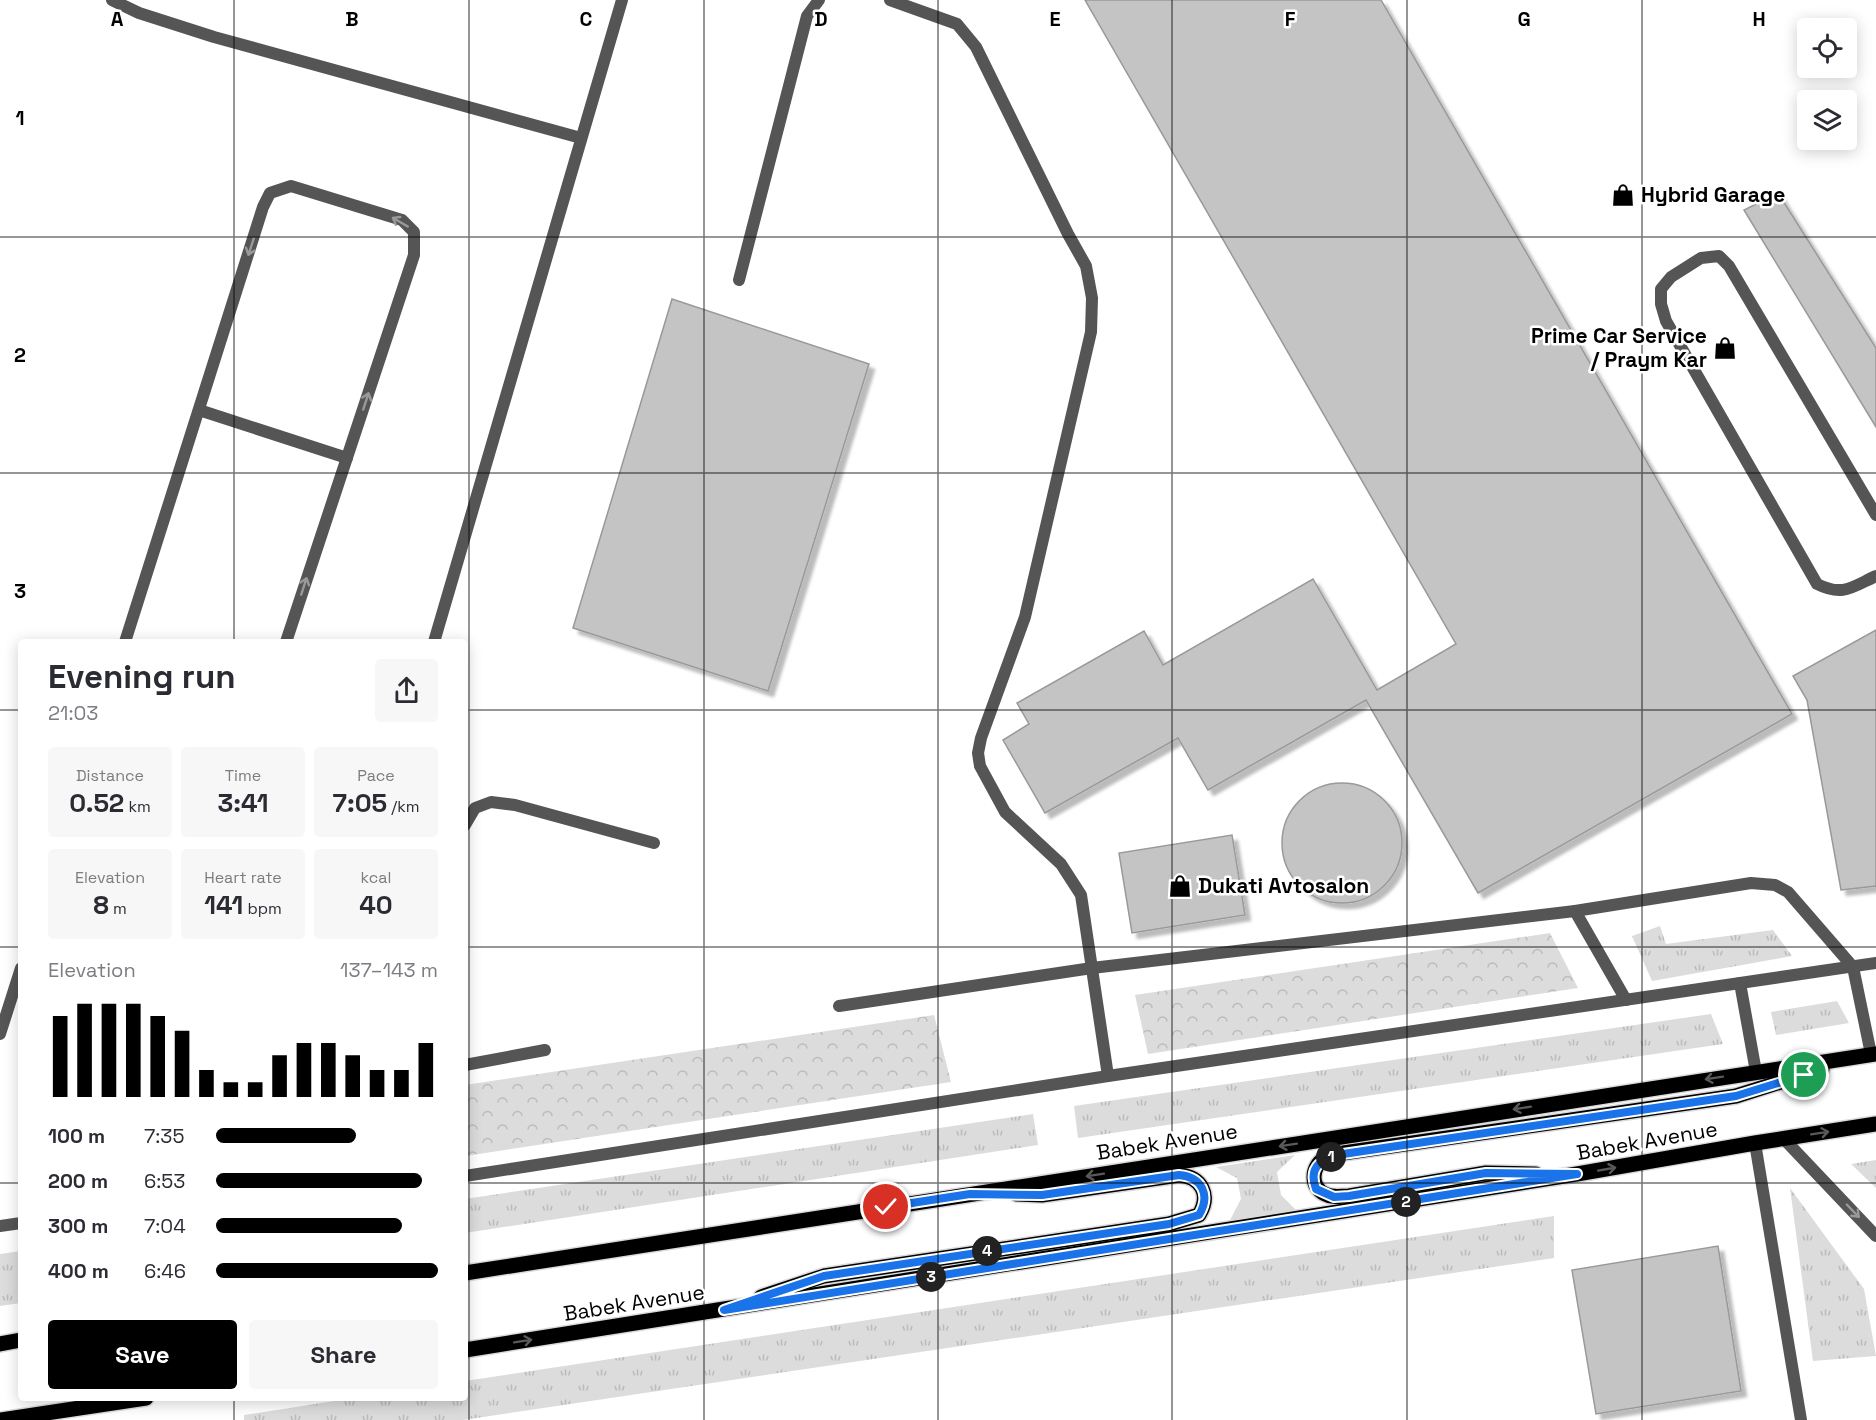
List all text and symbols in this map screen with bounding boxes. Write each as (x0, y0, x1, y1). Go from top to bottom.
text: A (111, 6, 124, 32)
text: B (345, 6, 359, 32)
text: C (580, 6, 593, 32)
text: D (814, 6, 828, 32)
text: E (1049, 6, 1061, 32)
text: F (1285, 6, 1296, 32)
text: G (1517, 6, 1531, 32)
text: H (1752, 6, 1766, 32)
map controls (1797, 18, 1857, 150)
button: locate (1797, 18, 1857, 78)
button: layers (1797, 90, 1857, 150)
text: 1 (15, 105, 25, 131)
place label: Hybrid Garage (1641, 181, 1785, 208)
shop icon: Hybrid Garage (1610, 182, 1636, 208)
one-way arrow (392, 216, 409, 228)
one-way arrow (245, 237, 256, 256)
place label: Prime Car Service / Praym Kar (1531, 322, 1707, 373)
shop icon: Prime Car Service / Praym Kar (1712, 335, 1738, 361)
text: 2 (14, 342, 26, 368)
one-way arrow (361, 392, 372, 411)
text: 3 (14, 578, 26, 604)
one-way arrow (300, 578, 311, 596)
text: Evening run (48, 656, 236, 698)
button: share (375, 659, 438, 722)
text: 21:03 (48, 700, 98, 726)
text: Distance (76, 765, 144, 786)
text: Time (225, 765, 261, 786)
text: Pace (357, 765, 395, 786)
text: 0.52 (69, 786, 124, 820)
text: 3:41 (218, 786, 268, 820)
text: 7:05 (332, 786, 387, 820)
text: km (124, 796, 151, 817)
text: /km (387, 796, 420, 817)
text: Elevation (75, 867, 145, 888)
text: Heart rate (204, 867, 282, 888)
text: kcal (361, 867, 391, 888)
place label: Dukati Avtosalon (1198, 872, 1369, 899)
shop icon: Dukati Avtosalon (1167, 873, 1193, 899)
text: 8 (93, 888, 109, 922)
text: 141 (204, 888, 243, 922)
text: 40 (359, 888, 393, 922)
text: m (109, 898, 127, 919)
text: bpm (243, 898, 282, 919)
text: Elevation (48, 957, 136, 983)
text: 137–143 m (340, 957, 438, 983)
pin (1778, 1049, 1829, 1100)
icon: arrive (1787, 1058, 1820, 1091)
one-way arrow (1705, 1073, 1725, 1084)
one-way arrow (1512, 1103, 1532, 1114)
street label: Babek Avenue (1574, 1115, 1719, 1166)
street label: Babek Avenue (1094, 1117, 1239, 1166)
text: 100 m (48, 1123, 105, 1149)
text: 7:35 (144, 1123, 184, 1149)
one-way arrow (1810, 1127, 1830, 1138)
one-way arrow (1278, 1139, 1298, 1150)
pin: 1 (1316, 1142, 1346, 1172)
text: 1 (1327, 1146, 1335, 1167)
one-way arrow (1597, 1163, 1617, 1174)
text: 200 m (48, 1168, 108, 1194)
text: 6:53 (144, 1168, 185, 1194)
one-way arrow (1085, 1169, 1105, 1180)
pin (860, 1181, 911, 1232)
pin: 2 (1391, 1187, 1421, 1217)
icon: check (869, 1190, 902, 1223)
text: 2 (1401, 1191, 1411, 1212)
one-way arrow (1846, 1204, 1860, 1219)
text: 300 m (48, 1213, 108, 1239)
text: 7:04 (144, 1213, 186, 1239)
pin: 4 (972, 1236, 1002, 1266)
text: 4 (982, 1240, 992, 1261)
text: 400 m (48, 1258, 109, 1284)
text: 6:46 (144, 1258, 186, 1284)
pin: 3 (916, 1262, 946, 1292)
text: 3 (926, 1266, 936, 1287)
street label: Babek Avenue (561, 1278, 706, 1327)
button: Save (48, 1320, 237, 1389)
button: Share (249, 1320, 438, 1389)
one-way arrow (512, 1335, 532, 1346)

